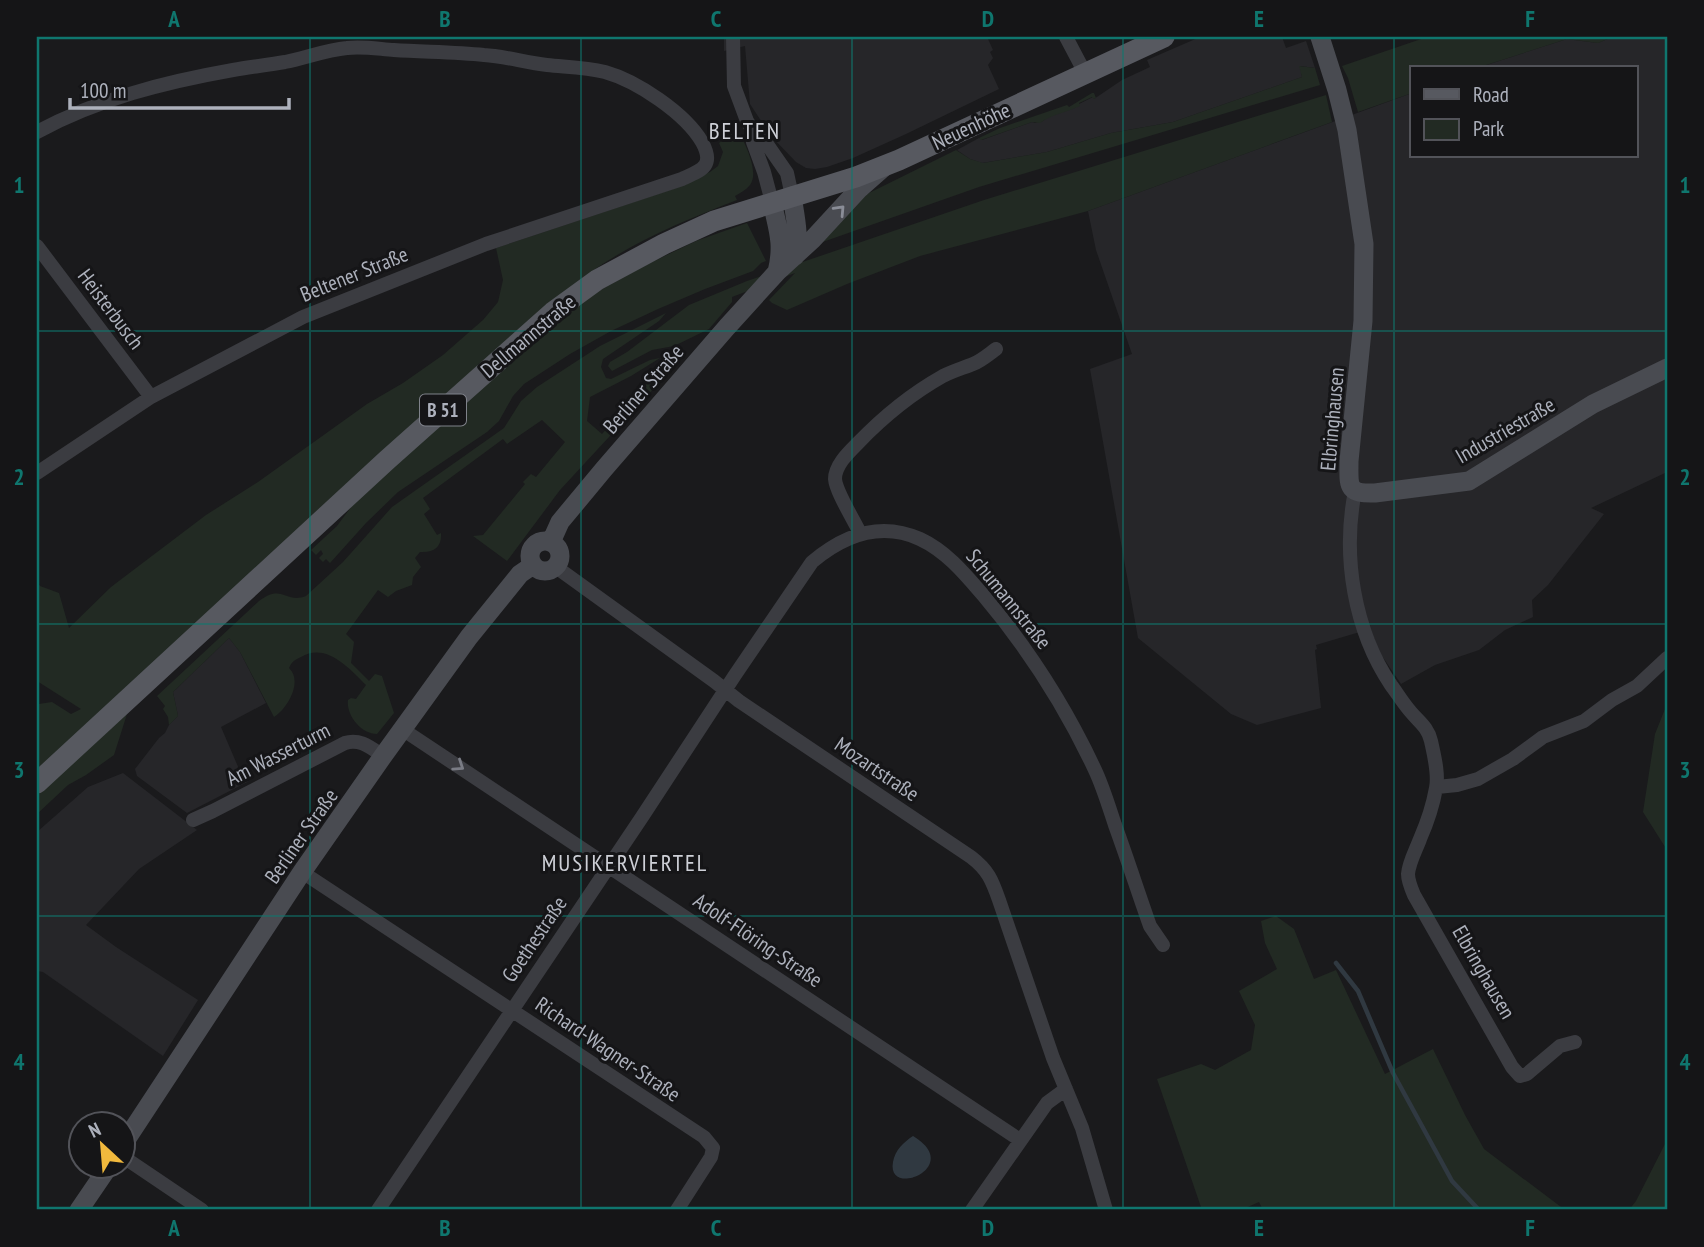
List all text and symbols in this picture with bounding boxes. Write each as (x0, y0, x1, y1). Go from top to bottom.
text: A (167, 4, 180, 33)
text: B (439, 4, 451, 33)
text: C (711, 4, 722, 33)
text: D (982, 4, 994, 33)
text: E (1254, 4, 1264, 33)
text: F (1525, 4, 1535, 33)
scale bar (70, 66, 289, 110)
legend (1410, 66, 1638, 158)
text: 100 m (80, 77, 126, 104)
text: Road (1473, 81, 1509, 108)
street label: Neuenhöhe (928, 96, 1014, 156)
text: Park (1473, 115, 1504, 142)
district label: BELTEN (709, 116, 781, 145)
text: 1 (14, 170, 25, 199)
text: 1 (1680, 170, 1691, 199)
one-way arrow (831, 205, 844, 218)
street label: Beltener Straße (296, 240, 412, 308)
street label: Heisterbusch (72, 263, 150, 355)
street label: Dellmannstraße (475, 288, 581, 384)
street label: Berliner Straße (597, 339, 689, 439)
street label: Elbringhausen (1314, 366, 1350, 472)
street label: Industriestraße (1451, 391, 1559, 469)
road number: B 51 (420, 394, 466, 426)
text: 2 (14, 462, 25, 491)
text: 2 (1680, 462, 1691, 491)
street label: Schumannstraße (960, 543, 1058, 655)
street label: Am Wasserturm (222, 716, 334, 792)
street label: Mozartstraße (830, 731, 924, 807)
text: 3 (14, 755, 25, 784)
text: 3 (1680, 755, 1691, 784)
one-way arrow (451, 758, 464, 771)
street label: Berliner Straße (258, 783, 344, 889)
district label: MUSIKERVIERTEL (542, 848, 708, 877)
street label: Adolf-Flöring-Straße (688, 887, 828, 993)
street label: Goethestraße (495, 891, 573, 987)
street label: Elbringhausen (1446, 920, 1522, 1024)
street label: Richard-Wagner-Straße (530, 991, 686, 1107)
text: 4 (14, 1047, 25, 1076)
text: 4 (1680, 1047, 1691, 1076)
north arrow (66, 1110, 136, 1180)
text: N (85, 1117, 104, 1143)
text: A (167, 1213, 180, 1242)
text: B (439, 1213, 451, 1242)
text: C (711, 1213, 722, 1242)
text: D (982, 1213, 994, 1242)
text: E (1254, 1213, 1264, 1242)
text: F (1525, 1213, 1535, 1242)

